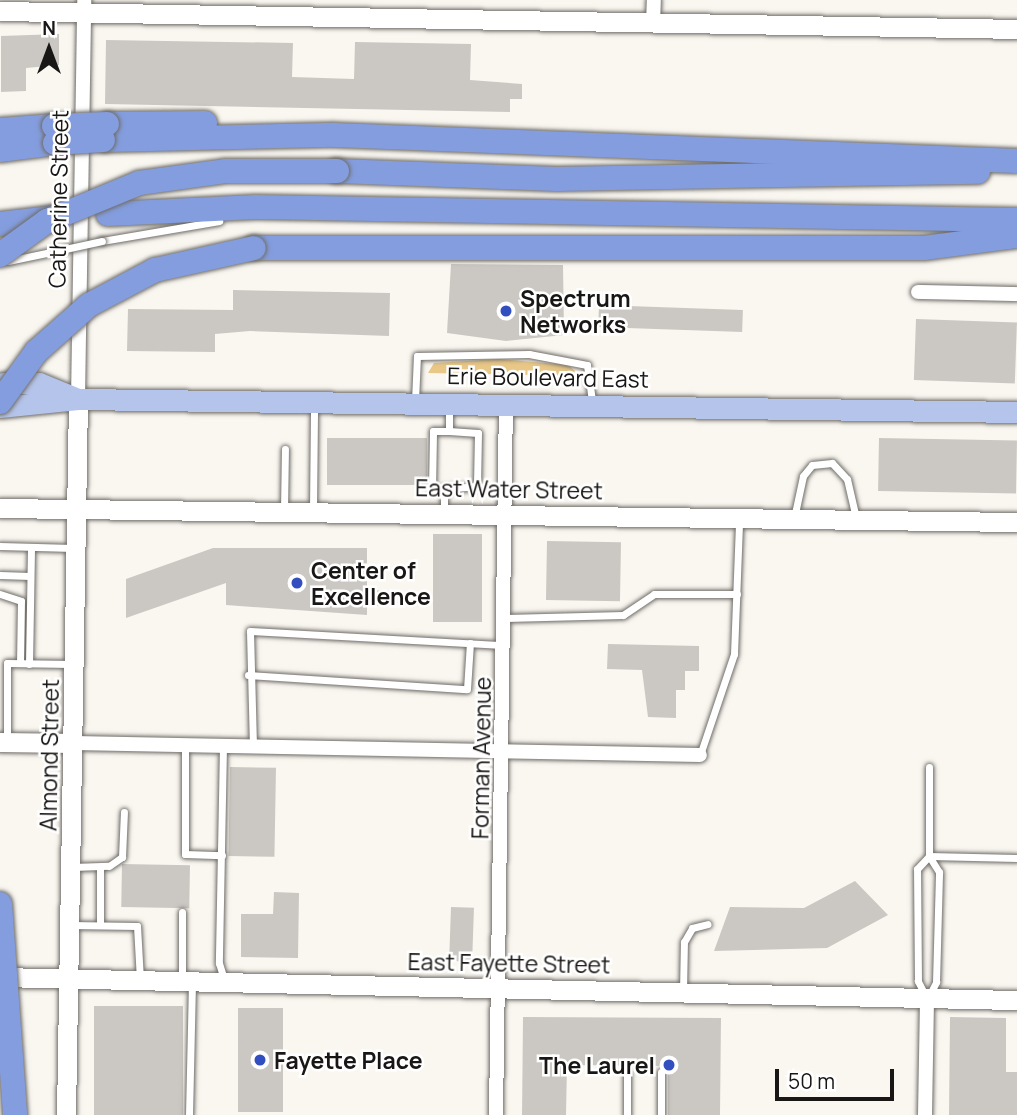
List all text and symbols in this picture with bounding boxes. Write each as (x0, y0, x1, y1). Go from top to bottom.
north arrow (14, 14, 84, 84)
text: N (42, 15, 56, 41)
street label: Catherine Street (43, 110, 73, 288)
place label: Spectrum Networks (520, 284, 631, 338)
marker: Spectrum Networks (498, 303, 514, 319)
street label: Erie Boulevard East (447, 361, 649, 393)
street label: East Water Street (415, 474, 603, 504)
place label: Center of Excellence (311, 556, 431, 610)
marker: Center of Excellence (289, 575, 305, 591)
street label: Forman Avenue (466, 677, 496, 839)
street label: Almond Street (34, 679, 64, 831)
street label: East Fayette Street (407, 947, 611, 979)
place label: Fayette Place (274, 1046, 423, 1074)
place label: The Laurel (539, 1051, 655, 1079)
marker: Fayette Place (252, 1052, 268, 1068)
scale bar (779, 1056, 898, 1100)
marker: The Laurel (661, 1057, 677, 1073)
text: 50 m (788, 1067, 835, 1095)

